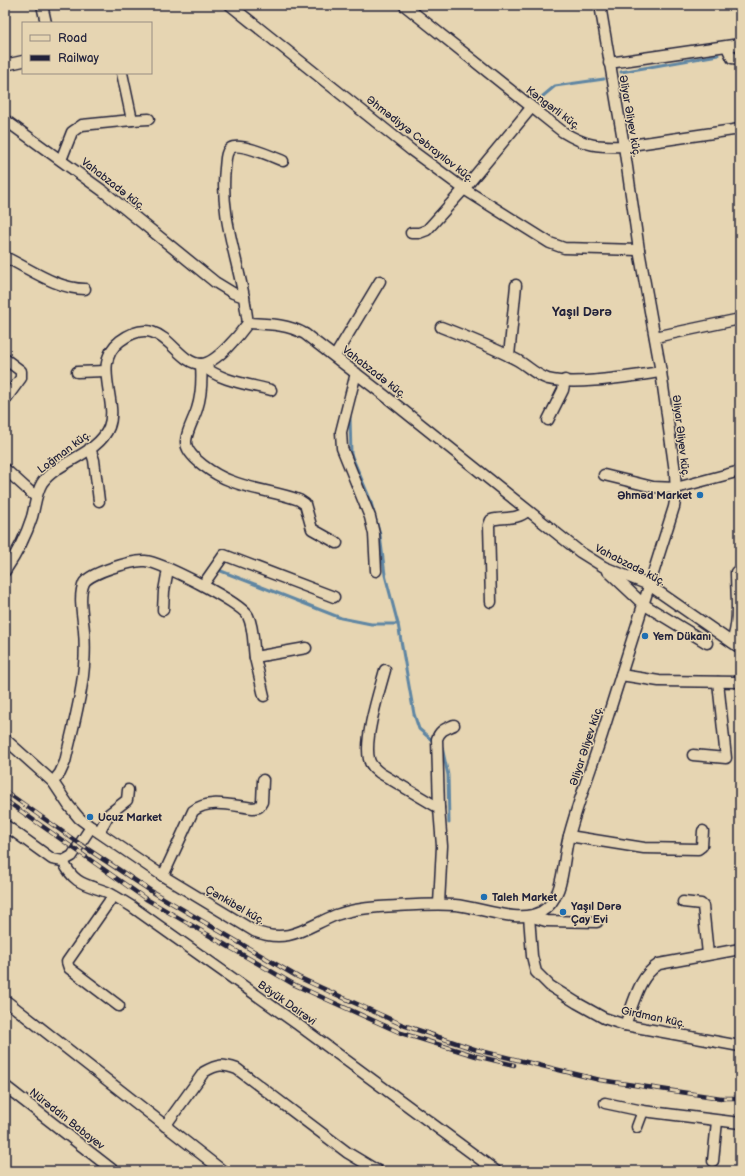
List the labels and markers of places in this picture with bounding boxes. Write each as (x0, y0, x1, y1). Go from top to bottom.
place label: Əhməd Market (617, 489, 692, 502)
marker: Əhməd Market (695, 490, 705, 500)
place label: Yem Dükanı (653, 630, 711, 643)
marker: Yem Dükanı (640, 631, 650, 641)
place label: Ucuz Market (98, 811, 162, 824)
marker: Ucuz Market (85, 812, 95, 822)
place label: Taleh Market (492, 891, 557, 904)
marker: Taleh Market (479, 892, 489, 902)
place label: Yaşıl Dərə Çay Evi (571, 900, 622, 926)
marker: Yaşıl Dərə Çay Evi (558, 907, 568, 917)

